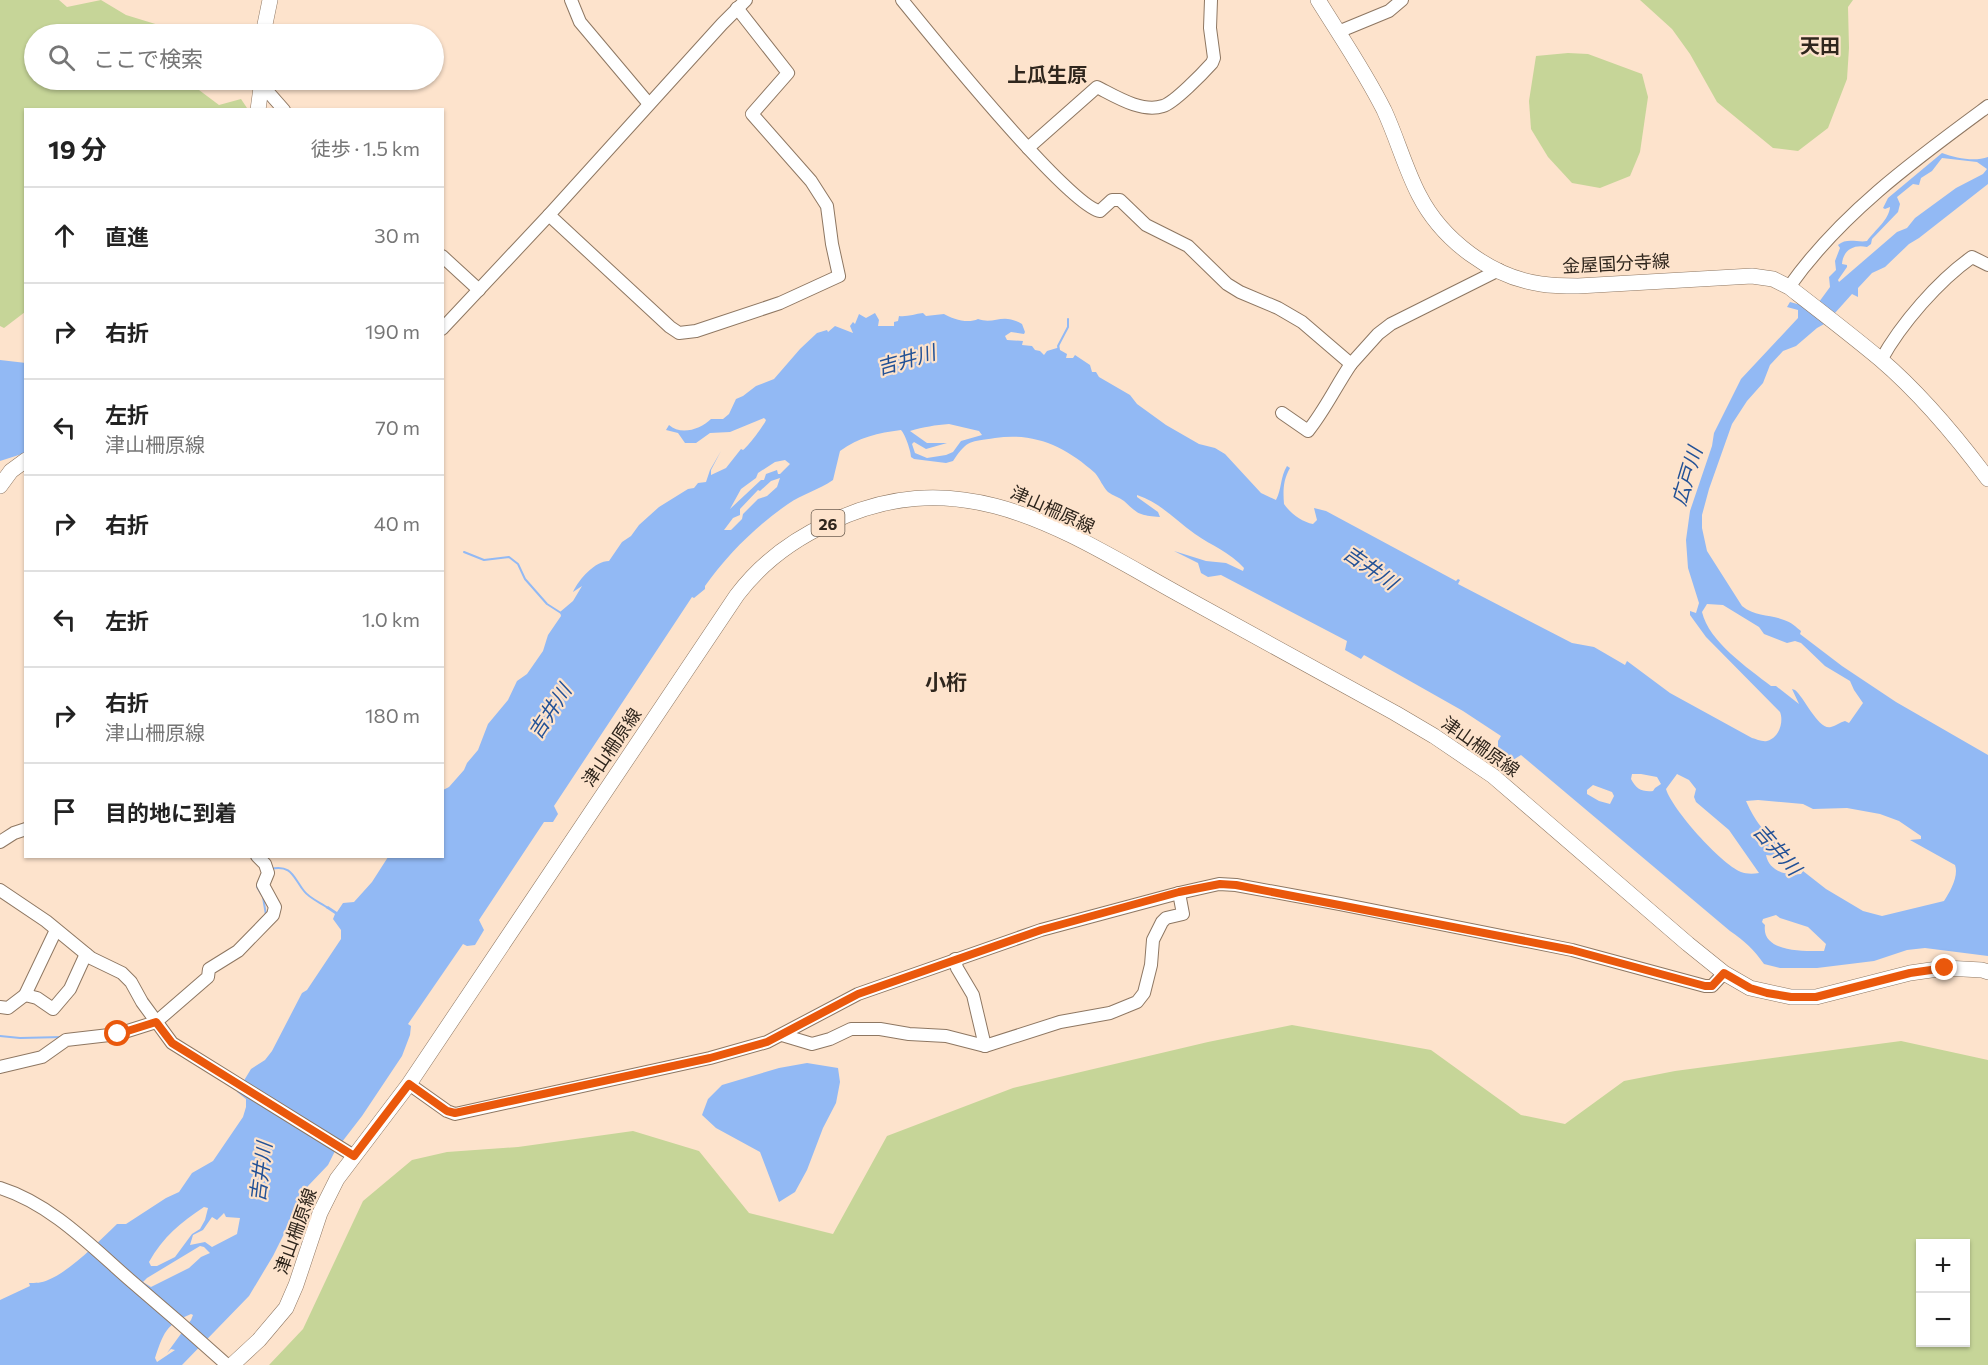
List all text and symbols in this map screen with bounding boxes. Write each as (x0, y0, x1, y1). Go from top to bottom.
search box (24, 24, 444, 90)
district label: 天田 (1800, 33, 1840, 57)
icon: search (45, 41, 78, 74)
text: ここで検索 (93, 45, 203, 72)
district label: 上瓜生原 (1007, 62, 1087, 86)
text: 19 分 (48, 133, 107, 164)
text: 徒歩 · 1.5 km (311, 136, 420, 160)
icon: ahead (48, 219, 81, 252)
text: 直進 (105, 223, 149, 250)
text: 30 m (374, 223, 420, 247)
street label: 金屋国分寺線 (1561, 249, 1671, 277)
icon: right (48, 315, 81, 348)
text: 右折 (105, 319, 149, 346)
text: 190 m (365, 319, 420, 343)
water label: 吉井川 (874, 339, 940, 379)
text: 左折 (105, 401, 149, 428)
icon: left (48, 411, 81, 444)
text: 70 m (375, 415, 420, 439)
text: 津山柵原線 (105, 432, 205, 456)
water label: 広戸川 (1666, 442, 1707, 508)
street label: 津山柵原線 (1007, 481, 1099, 537)
icon: right (48, 507, 81, 540)
road number: 26 (812, 510, 844, 536)
text: 右折 (105, 511, 149, 538)
text: 40 m (374, 511, 420, 535)
water label: 吉井川 (1340, 540, 1404, 595)
icon: left (48, 603, 81, 636)
text: 左折 (105, 607, 149, 634)
text: 1.0 km (362, 607, 420, 631)
district label: 小桁 (925, 669, 967, 694)
water label: 吉井川 (523, 678, 576, 743)
text: 右折 (105, 689, 149, 716)
icon: right (48, 699, 81, 732)
text: 180 m (365, 703, 420, 727)
street label: 津山柵原線 (577, 704, 645, 790)
street label: 津山柵原線 (1438, 711, 1524, 781)
text: 津山柵原線 (105, 720, 205, 744)
icon: arrive (48, 795, 81, 828)
text: 目的地に到着 (105, 799, 237, 826)
water label: 吉井川 (1749, 818, 1808, 881)
route end (1931, 954, 1957, 980)
route start (104, 1020, 130, 1046)
water label: 吉井川 (244, 1139, 276, 1203)
street label: 津山柵原線 (269, 1185, 321, 1277)
map controls (1916, 1239, 1970, 1347)
button: + (1916, 1239, 1970, 1293)
button: − (1916, 1293, 1970, 1347)

